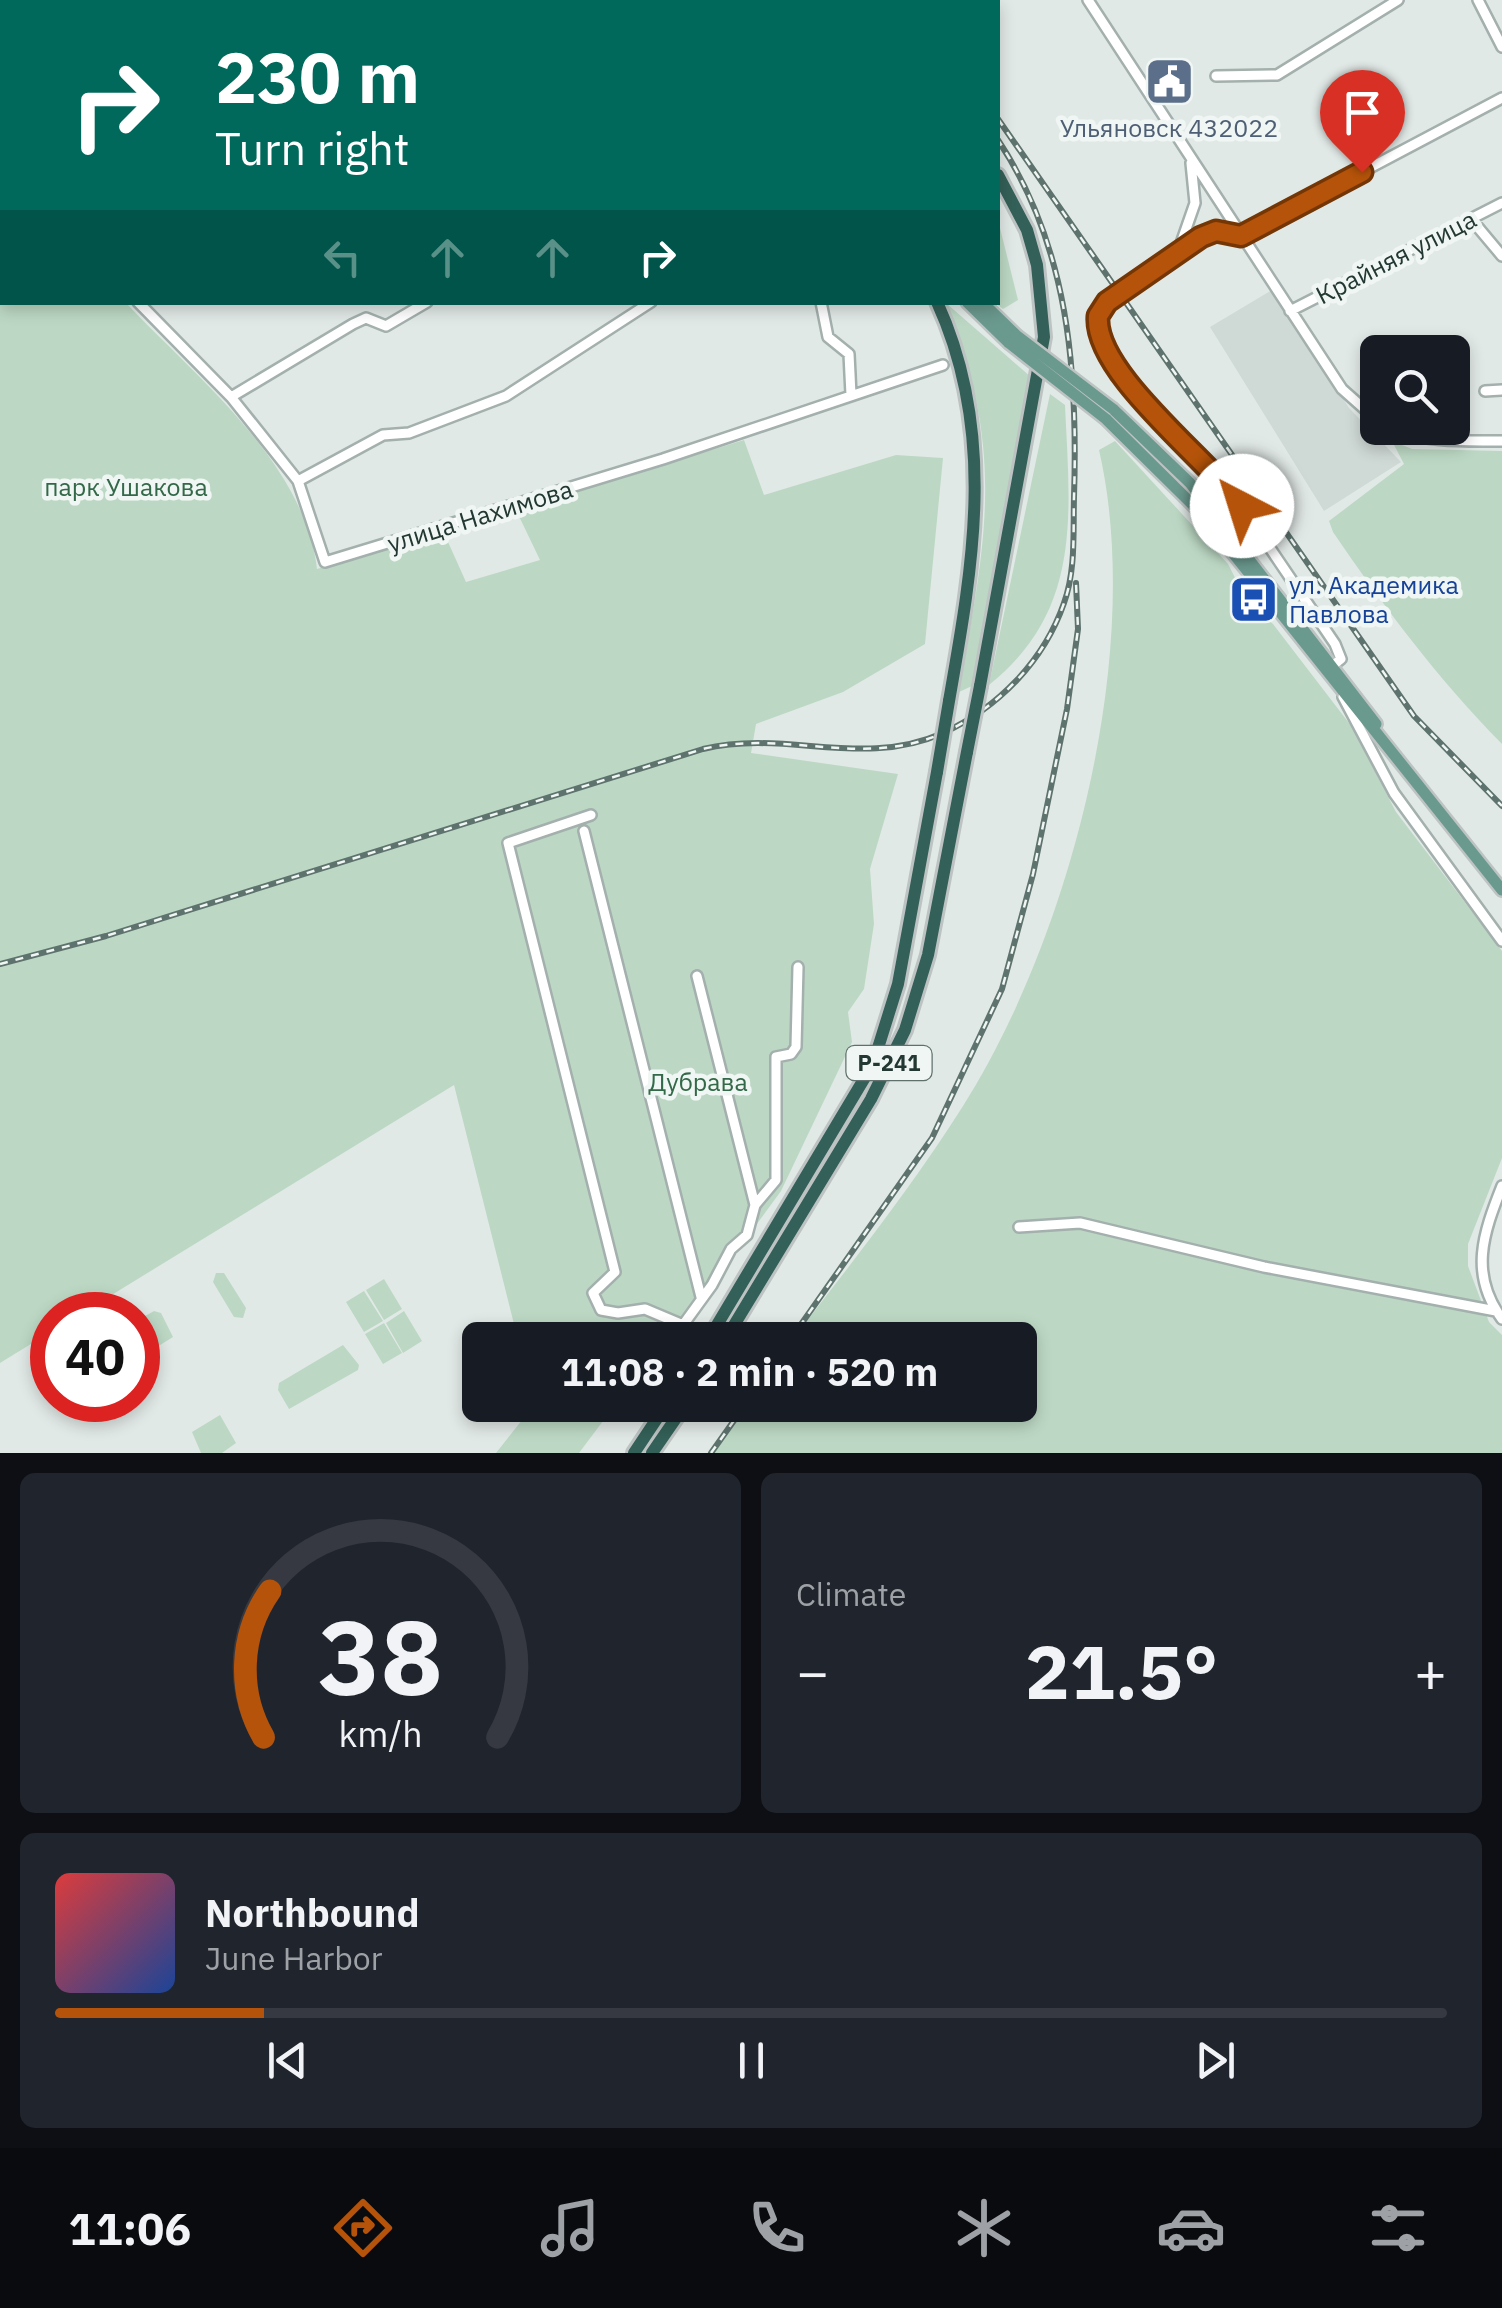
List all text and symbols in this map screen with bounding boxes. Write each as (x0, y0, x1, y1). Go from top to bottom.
text: 230 m (215, 31, 420, 122)
icon: right (50, 40, 180, 170)
public building icon: Ульяновск 432022 (1143, 56, 1195, 108)
pin (1320, 70, 1405, 173)
icon: arrive (1335, 85, 1390, 140)
place label: Ульяновск 432022 (1060, 111, 1278, 144)
text: Turn right (215, 119, 410, 177)
street label: Крайняя улица (1310, 202, 1482, 311)
icon: left (315, 230, 370, 285)
icon: ahead (420, 230, 475, 285)
icon: ahead (525, 230, 580, 285)
icon: right (630, 230, 685, 285)
map controls (1360, 335, 1470, 445)
button: search (1360, 335, 1470, 445)
position arrow (1190, 454, 1294, 558)
park label: парк Ушакова (44, 470, 208, 503)
street label: улица Нахимова (383, 472, 577, 559)
place label: ул. Академика Павлова (1289, 568, 1459, 630)
bus stop icon: ул. Академика Павлова (1228, 573, 1280, 625)
road number: Р-241 (846, 1046, 932, 1080)
park label: Дубрава (648, 1065, 748, 1098)
speed limit sign: 40 (30, 1292, 160, 1422)
text: 11:08 · 2 min · 520 m (561, 1347, 938, 1396)
text: Climate (796, 1573, 906, 1615)
text: 38 (318, 1588, 443, 1724)
text: 21.5° (1025, 1622, 1218, 1720)
text: − (796, 1636, 829, 1707)
text: + (1414, 1636, 1447, 1707)
text: km/h (338, 1710, 423, 1757)
text: Northbound (205, 1888, 420, 1937)
text: June Harbor (205, 1937, 382, 1979)
icon: previous (260, 2033, 315, 2088)
icon: pause (724, 2033, 779, 2088)
icon: next (1188, 2033, 1243, 2088)
icon: directions (328, 2193, 398, 2263)
icon: music (535, 2193, 605, 2263)
icon: phone (742, 2193, 812, 2263)
icon: climate (949, 2193, 1019, 2263)
icon: car (1156, 2193, 1226, 2263)
icon: filters (1363, 2193, 1433, 2263)
text: 11:06 (69, 2199, 191, 2257)

